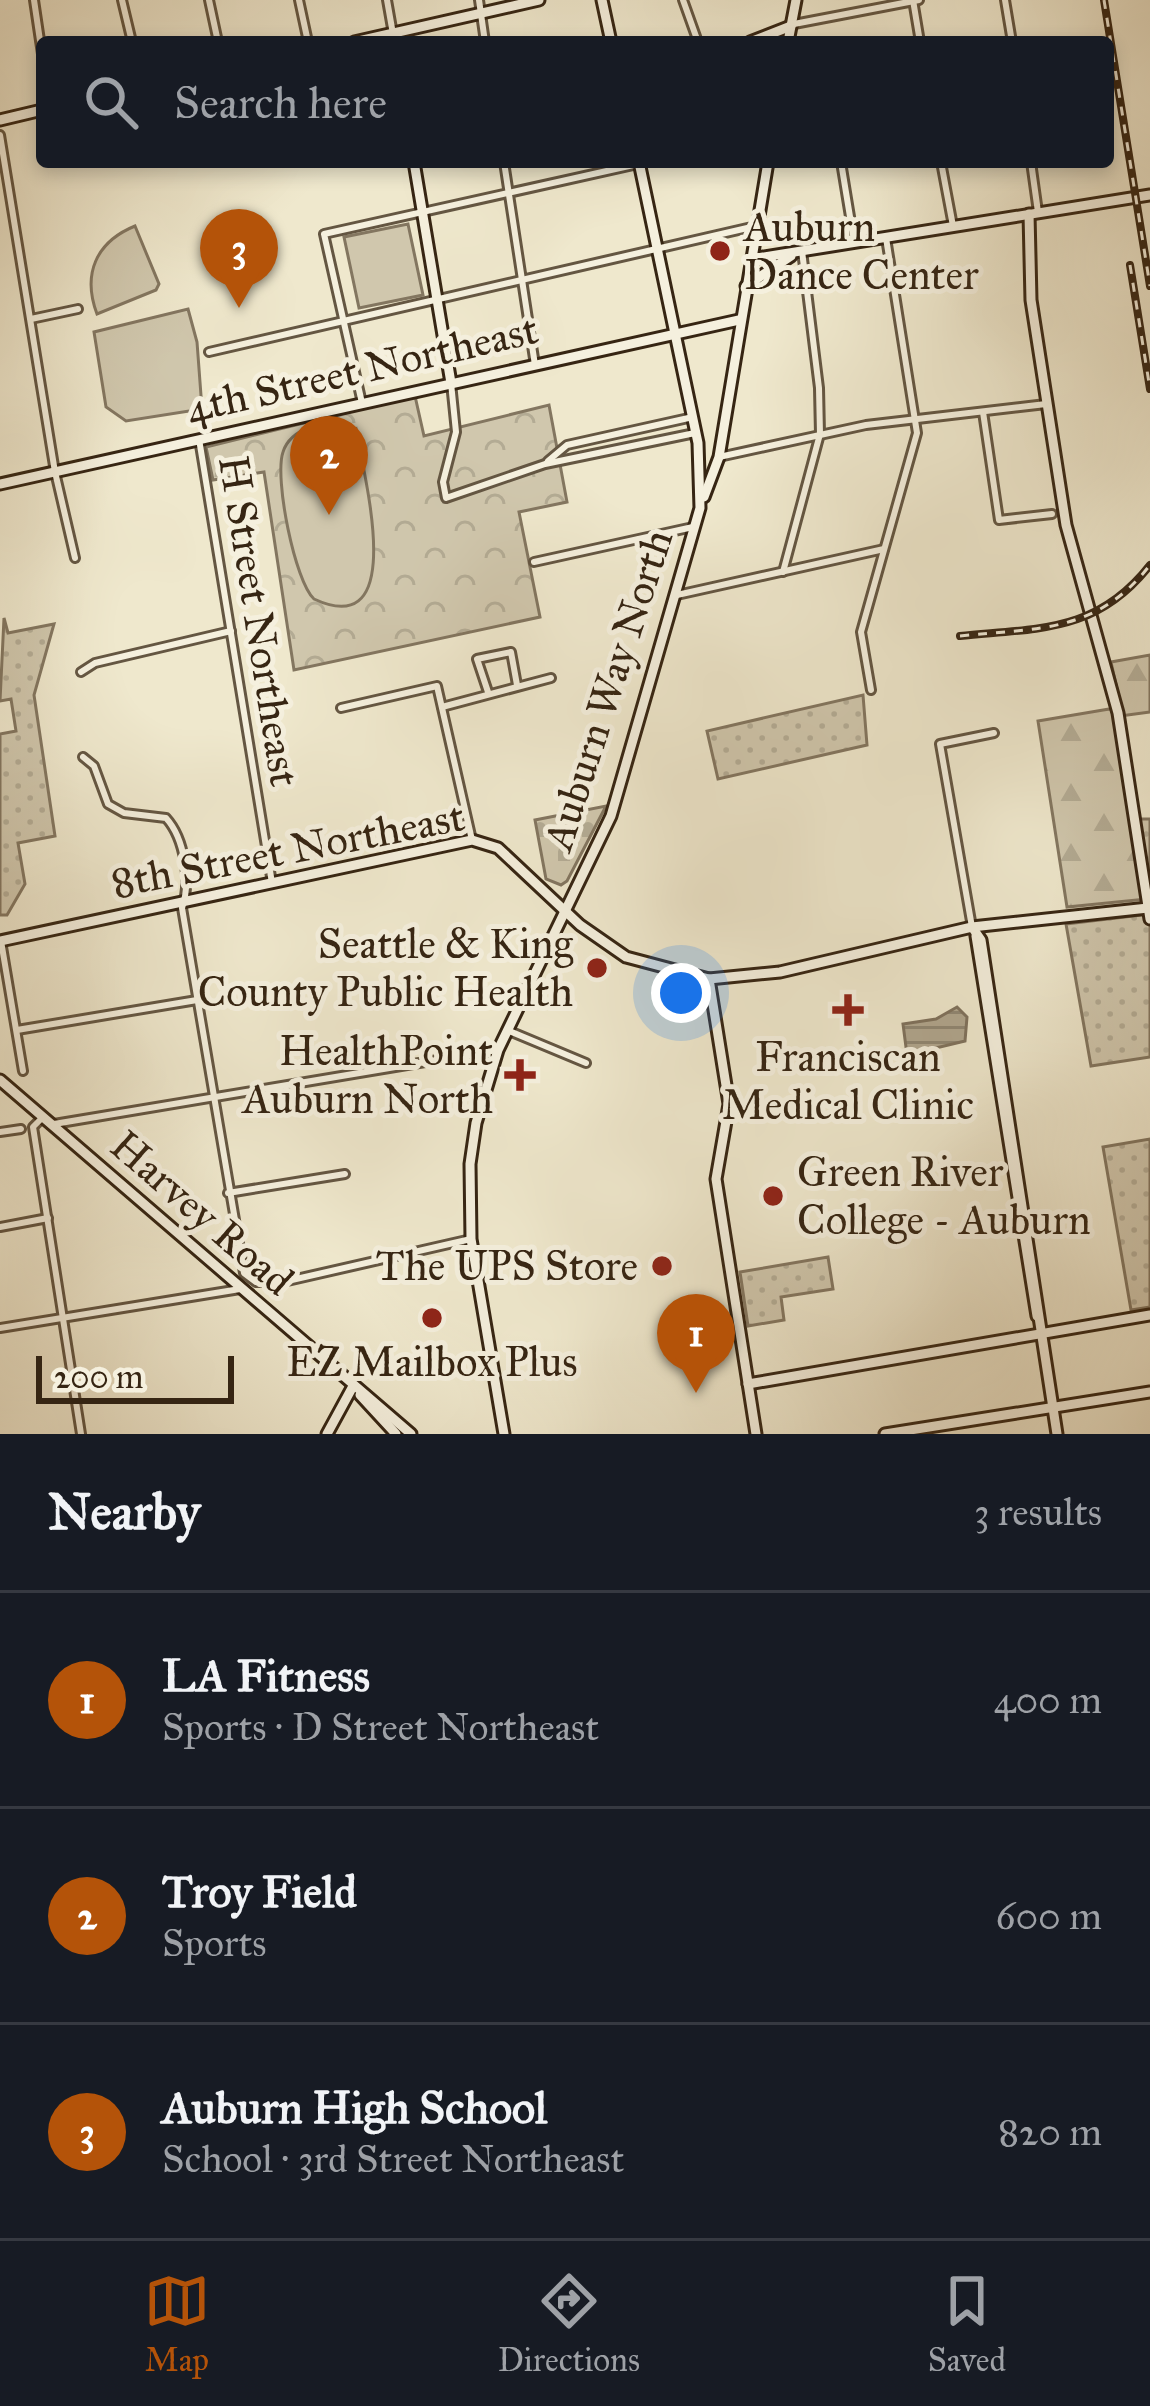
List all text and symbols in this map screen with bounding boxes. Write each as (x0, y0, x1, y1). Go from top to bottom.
search box (36, 36, 1114, 168)
icon: search (78, 69, 144, 135)
text: Search here (174, 75, 387, 130)
place label: Auburn Dance Center (742, 201, 979, 301)
pin: 3 (200, 209, 278, 308)
marker: Auburn Dance Center (707, 238, 733, 264)
street label: 4th Street Northeast (181, 303, 543, 435)
pin: 2 (290, 416, 368, 515)
street label: H Street Northeast (207, 452, 311, 790)
street label: Auburn Way North (531, 523, 684, 859)
street label: 8th Street Northeast (107, 790, 469, 910)
place label: Seattle & King County Public Health (198, 918, 573, 1018)
marker: Seattle & King County Public Health (584, 955, 610, 981)
your location (651, 963, 711, 1023)
marker: Franciscan Medical Clinic (832, 994, 864, 1026)
place label: HealthPoint Auburn North (240, 1025, 493, 1125)
place label: Franciscan Medical Clinic (722, 1031, 974, 1131)
marker: HealthPoint Auburn North (504, 1059, 536, 1091)
street label: Harvey Road (100, 1119, 304, 1307)
place label: Green River College - Auburn (797, 1146, 1091, 1246)
marker: Green River College - Auburn (760, 1183, 786, 1209)
place label: The UPS Store (376, 1240, 638, 1292)
marker: The UPS Store (649, 1253, 675, 1279)
pin: 1 (657, 1294, 735, 1393)
marker: EZ Mailbox Plus (419, 1305, 445, 1331)
place label: EZ Mailbox Plus (286, 1336, 578, 1388)
scale bar (36, 1350, 234, 1403)
text: 200 m (54, 1357, 144, 1397)
text: Nearby (48, 1481, 200, 1543)
text: 3 results (974, 1488, 1102, 1536)
text: LA Fitness (162, 1648, 370, 1703)
text: 1 (79, 1676, 95, 1724)
text: 400 m (994, 1676, 1102, 1724)
text: Sports · D Street Northeast (162, 1703, 599, 1751)
text: Troy Field (162, 1864, 357, 1919)
text: 2 (77, 1892, 97, 1940)
text: 600 m (995, 1892, 1102, 1940)
text: Sports (162, 1919, 266, 1967)
text: Auburn High School (162, 2080, 547, 2135)
text: 3 (79, 2108, 95, 2156)
text: 820 m (998, 2108, 1102, 2156)
text: School · 3rd Street Northeast (162, 2135, 624, 2183)
tab: Map (144, 2268, 210, 2380)
tab: Directions (498, 2268, 640, 2380)
tab: Saved (928, 2268, 1006, 2380)

